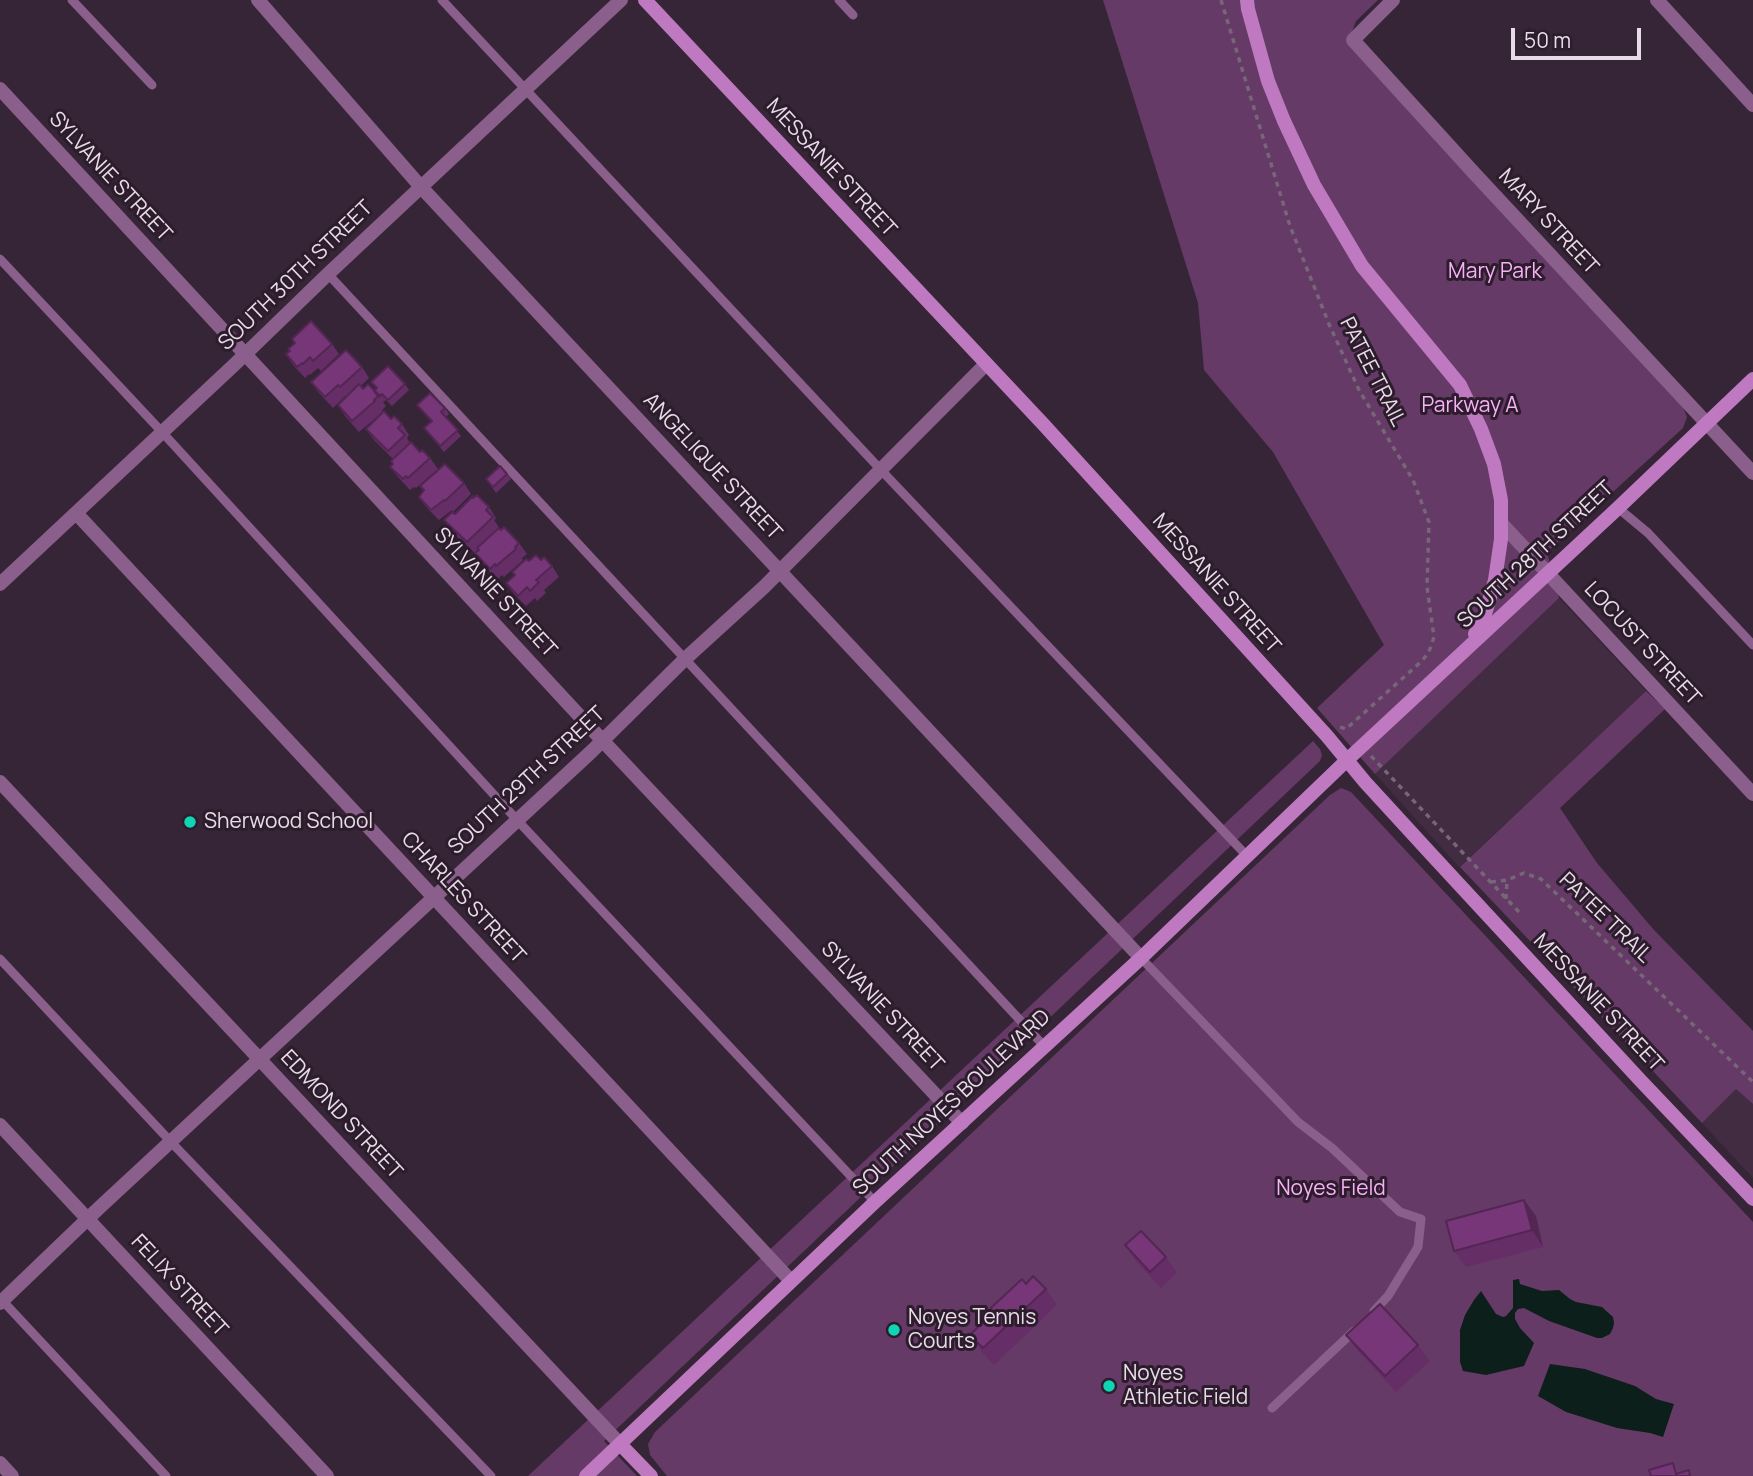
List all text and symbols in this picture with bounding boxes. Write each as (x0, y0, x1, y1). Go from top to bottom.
scale bar (1515, 14, 1644, 58)
text: 50 m (1524, 26, 1571, 54)
street label: MESSANIE STREET (761, 94, 901, 242)
street label: SYLVANIE STREET (43, 107, 177, 247)
street label: MARY STREET (1493, 164, 1603, 280)
street label: SOUTH 30TH STREET (214, 196, 378, 356)
park label: Mary Park (1448, 259, 1542, 285)
street label: PATEE TRAIL (1334, 313, 1410, 431)
street label: ANGELIQUE STREET (638, 388, 786, 546)
park label: Parkway A (1422, 393, 1518, 419)
street label: SOUTH 28TH STREET (1453, 476, 1619, 634)
street label: MESSANIE STREET (1147, 509, 1285, 659)
street label: SYLVANIE STREET (428, 523, 562, 663)
street label: LOCUST STREET (1578, 577, 1706, 711)
street label: SOUTH 29TH STREET (443, 702, 611, 860)
place label: Sherwood School (204, 809, 373, 835)
marker: Sherwood School (182, 814, 198, 830)
street label: CHARLES STREET (396, 827, 530, 969)
street label: PATEE TRAIL (1553, 868, 1657, 968)
street label: MESSANIE STREET (1528, 929, 1668, 1077)
street label: SYLVANIE STREET (815, 937, 949, 1077)
street label: SOUTH NOYES BOULEVARD (848, 1005, 1056, 1201)
street label: EDMOND STREET (275, 1045, 407, 1185)
park label: Noyes Field (1276, 1176, 1386, 1202)
street label: FELIX STREET (125, 1230, 233, 1342)
place label: Noyes Tennis Courts (908, 1305, 1036, 1355)
marker: Noyes Tennis Courts (886, 1322, 902, 1338)
place label: Noyes Athletic Field (1123, 1361, 1248, 1411)
marker: Noyes Athletic Field (1101, 1378, 1117, 1394)

